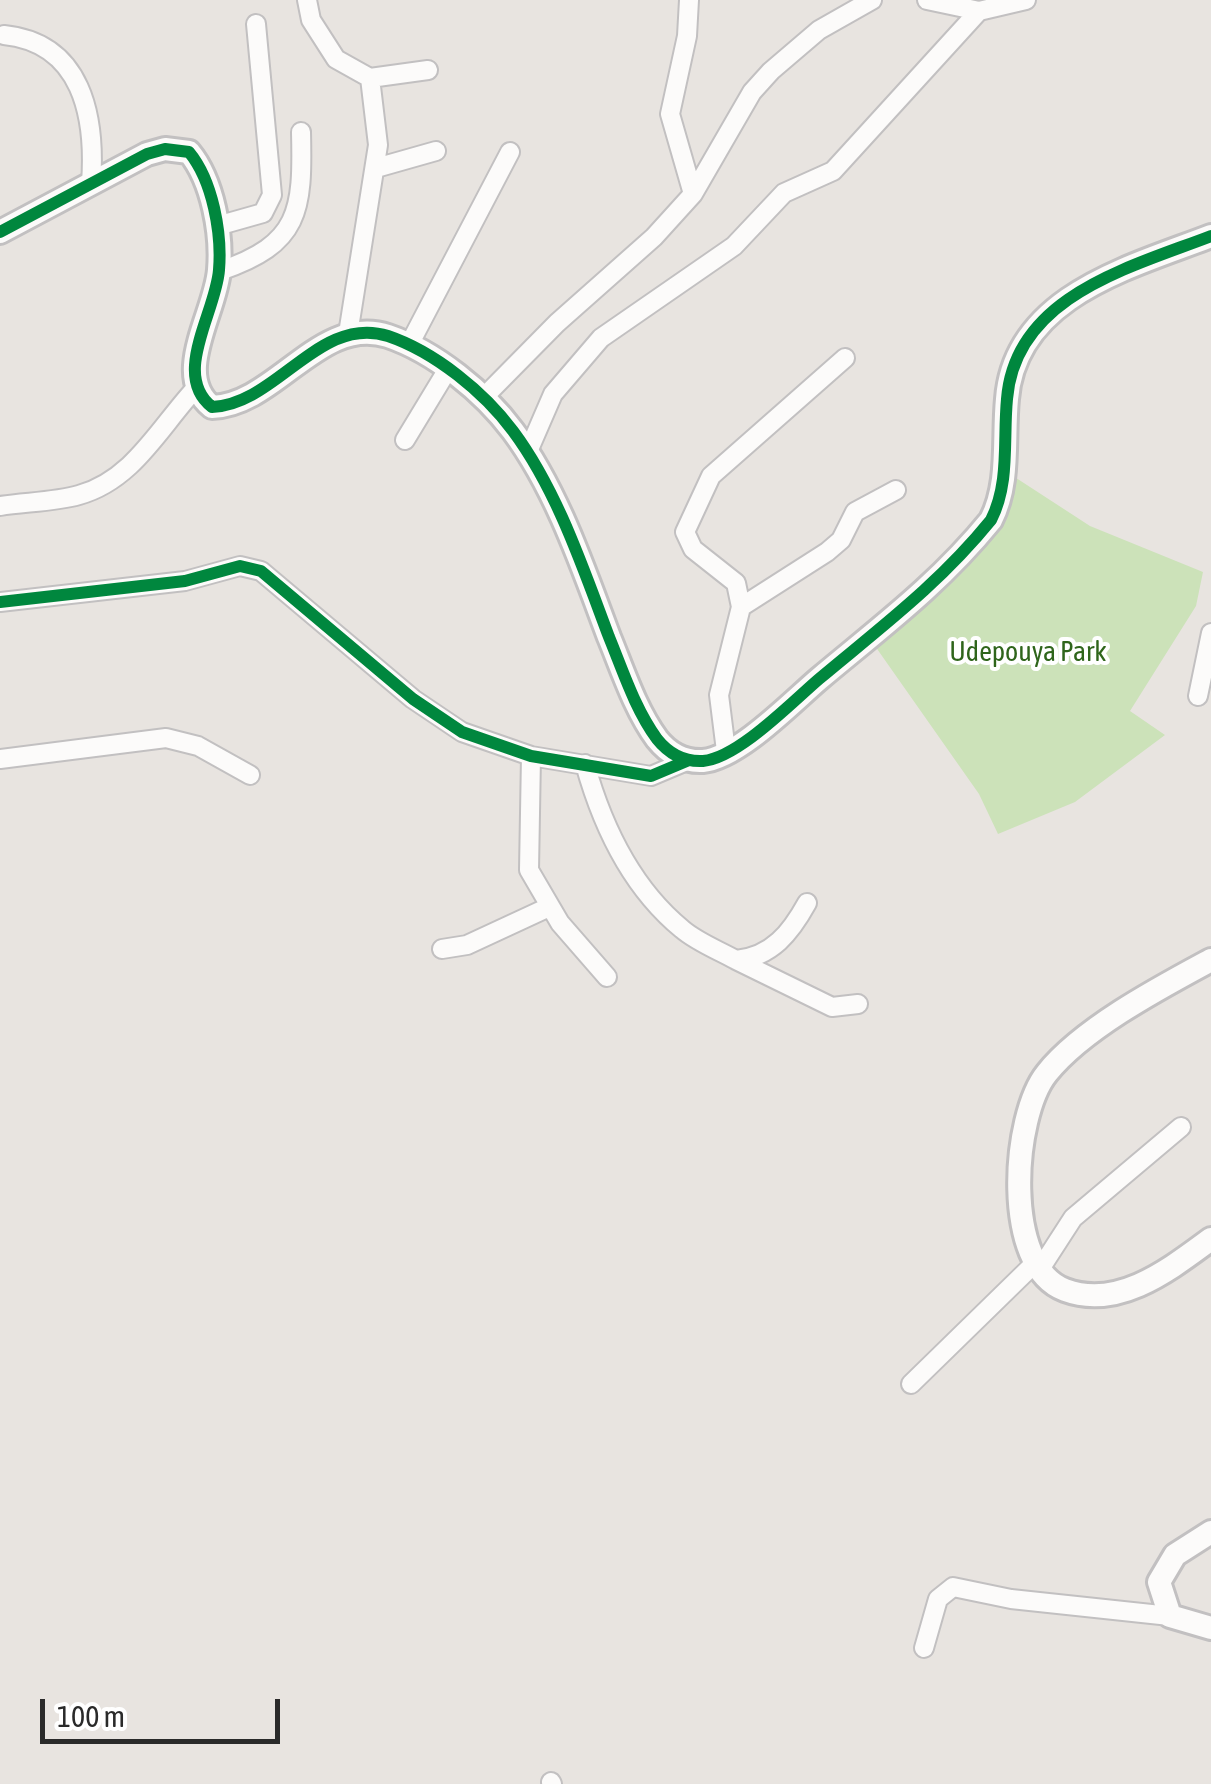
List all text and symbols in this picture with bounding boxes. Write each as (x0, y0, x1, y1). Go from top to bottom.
park label: Udepouya Park (949, 635, 1107, 669)
scale bar (45, 1679, 285, 1741)
text: 100 m (57, 1699, 125, 1733)

